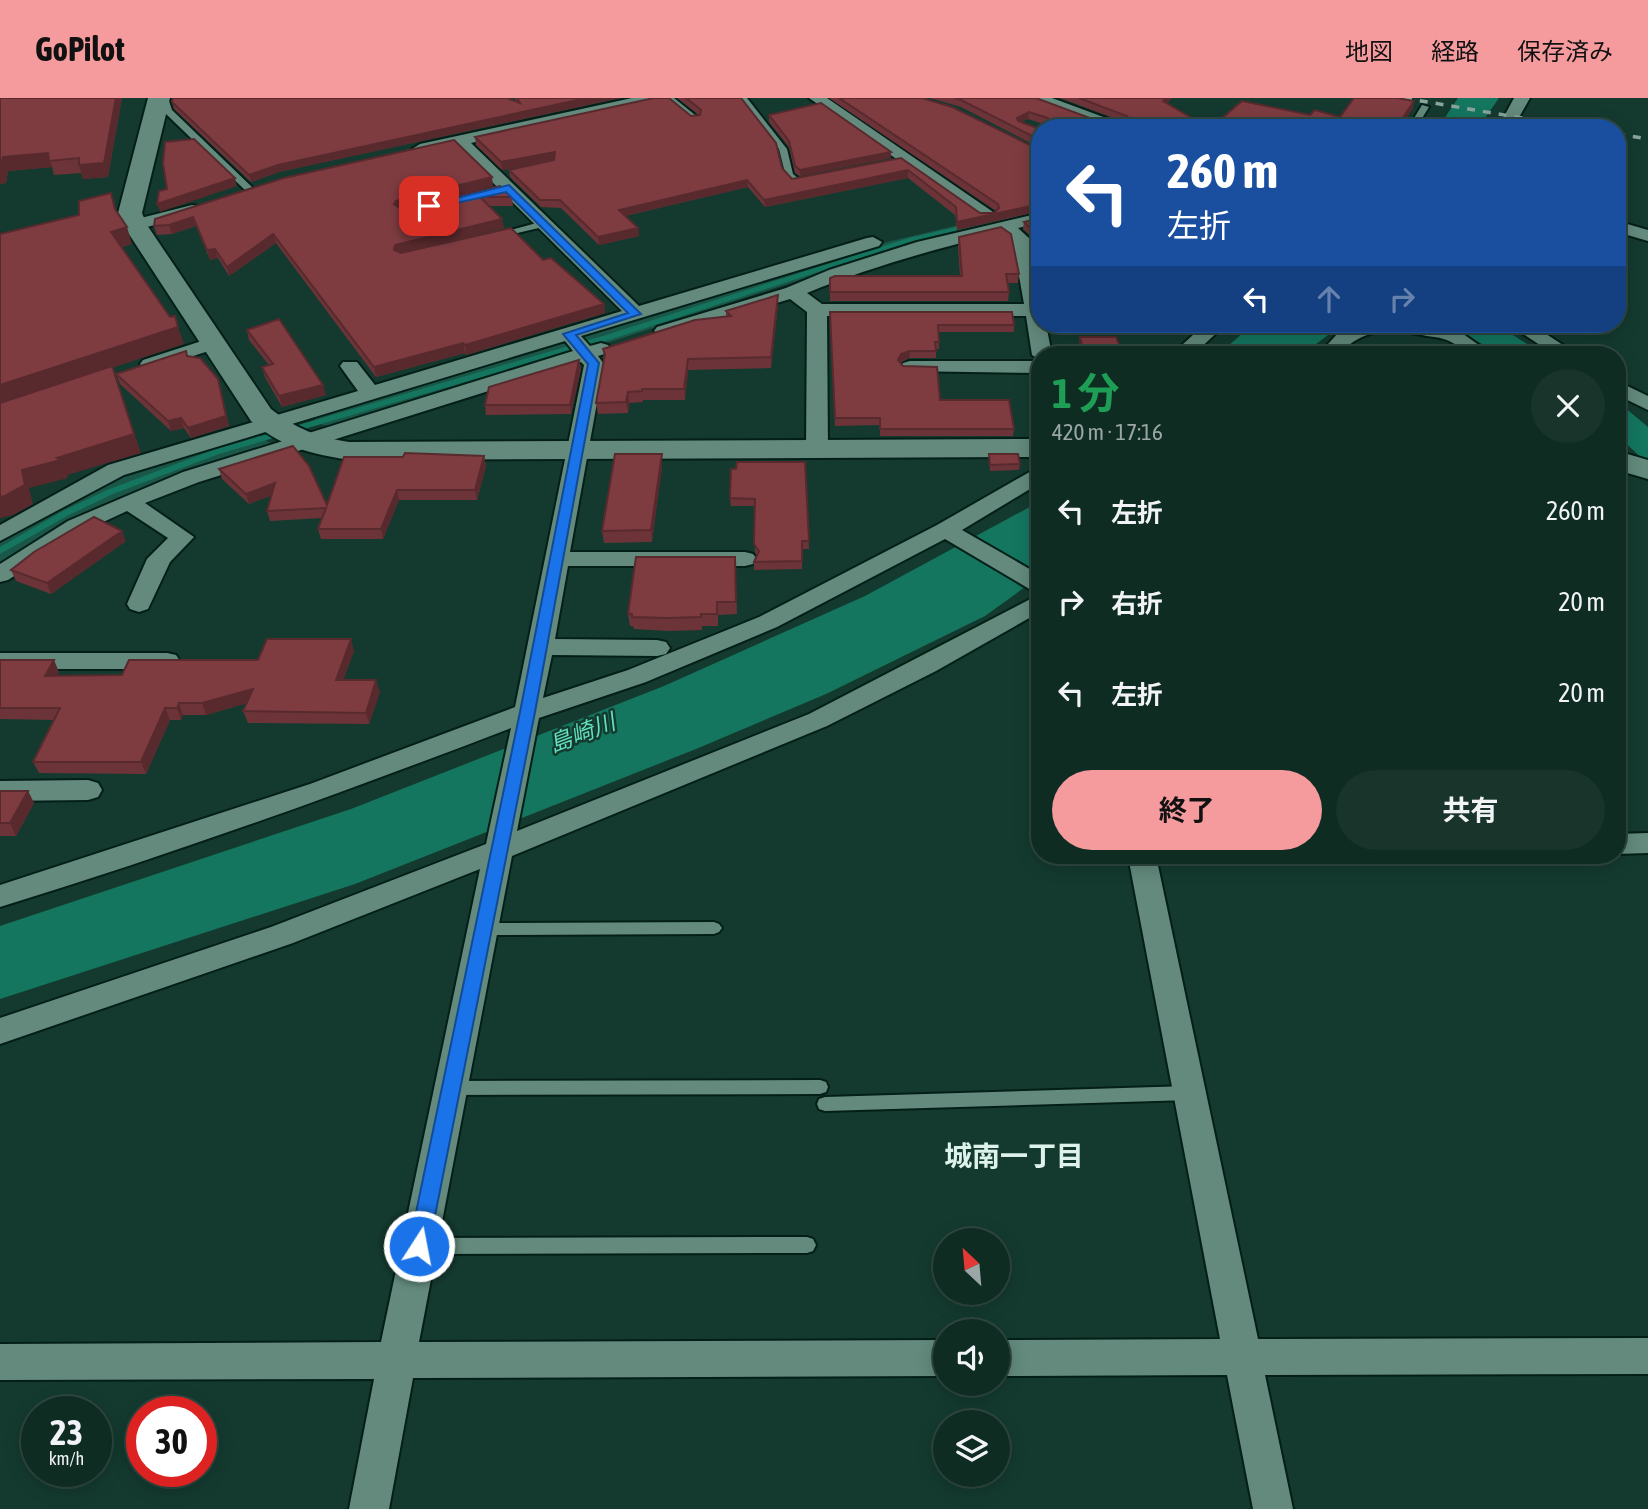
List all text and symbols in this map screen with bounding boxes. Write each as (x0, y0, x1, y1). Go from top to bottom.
text: GoPilot (35, 30, 125, 68)
text: 地図 (1345, 38, 1393, 65)
text: 経路 (1431, 38, 1479, 65)
text: 保存済み (1517, 38, 1613, 65)
text: 260 m (1167, 142, 1278, 198)
icon: left (1052, 147, 1143, 238)
pin (399, 176, 459, 236)
icon: arrive (410, 187, 448, 225)
text: 左折 (1167, 207, 1231, 244)
icon: left (1237, 280, 1275, 318)
icon: ahead (1310, 280, 1348, 318)
icon: right (1383, 280, 1421, 318)
text: 1 分 (1052, 369, 1120, 417)
button: close (1531, 369, 1605, 443)
text: 420 m · 17:16 (1052, 419, 1163, 445)
icon: left (1052, 492, 1090, 530)
text: 260 m (1546, 496, 1605, 526)
text: 左折 (1111, 498, 1163, 528)
icon: right (1052, 583, 1090, 621)
text: 20 m (1558, 587, 1605, 617)
text: 右折 (1111, 589, 1163, 619)
icon: left (1052, 674, 1090, 712)
text: 20 m (1558, 678, 1605, 708)
text: 左折 (1111, 680, 1163, 710)
water label: 島崎川 (545, 707, 622, 758)
button: 終了 (1052, 770, 1322, 850)
button: 共有 (1336, 770, 1605, 850)
district label: 城南一丁目 (944, 1140, 1084, 1172)
position arrow (382, 1209, 456, 1283)
north arrow (933, 1228, 1010, 1306)
map controls (933, 1228, 1010, 1487)
button: sound (933, 1319, 1010, 1396)
speed limit sign: 30 (126, 1396, 217, 1487)
button: layers (933, 1410, 1010, 1487)
text: 23 (50, 1412, 83, 1452)
text: km/h (49, 1448, 84, 1469)

